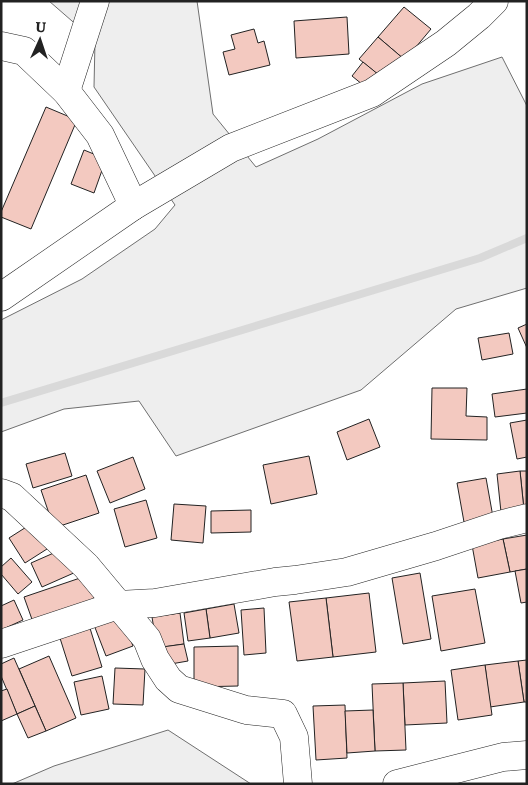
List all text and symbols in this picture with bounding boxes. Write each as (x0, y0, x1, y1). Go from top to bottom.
north arrow (15, 15, 65, 65)
text: U (35, 16, 47, 36)

